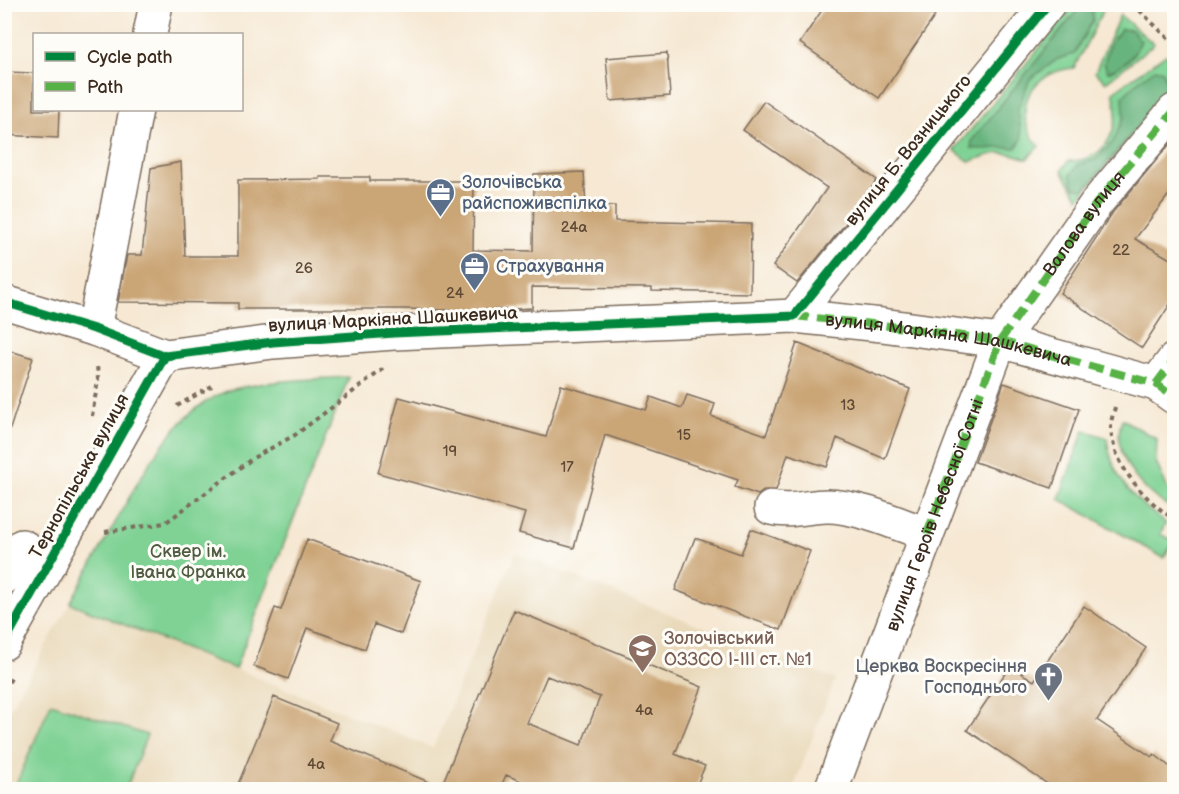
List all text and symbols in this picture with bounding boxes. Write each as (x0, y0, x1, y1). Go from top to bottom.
legend (33, 33, 243, 111)
text: Cycle path (87, 47, 173, 68)
street label: вулиця Б. Возницького (841, 71, 976, 230)
text: Path (87, 77, 123, 98)
street label: Валова вулиця (1039, 167, 1130, 280)
place label: Золочівська райспоживспілка (462, 172, 608, 214)
office icon: Золочівська райспоживспілка (425, 176, 457, 218)
house number: 24а (561, 218, 587, 237)
house number: 22 (1112, 241, 1130, 260)
office icon: Страхування (459, 250, 491, 292)
place label: Страхування (496, 256, 604, 277)
house number: 26 (295, 259, 313, 278)
house number: 24 (446, 284, 464, 303)
street label: вулиця Маркіяна Шашкевича (268, 302, 519, 337)
street label: вулиця Маркіяна Шашкевича (824, 309, 1074, 371)
street label: Тернопільська вулиця (25, 390, 134, 562)
house number: 13 (840, 396, 856, 415)
street label: вулиця Героїв Небесної Сотні (882, 396, 988, 634)
house number: 15 (677, 426, 691, 445)
house number: 19 (443, 442, 457, 461)
house number: 17 (560, 458, 574, 477)
park label: Сквер ім. Івана Франка (130, 541, 246, 583)
place label: Золочівський ОЗЗСО І-ІІІ ст. №1 (664, 628, 812, 670)
school or university icon: Золочівський ОЗЗСО І-ІІІ ст. №1 (627, 632, 659, 674)
place label: Церква Воскресіння Господнього (855, 656, 1027, 698)
church icon: Церква Воскресіння Господнього (1032, 660, 1064, 702)
house number: 4а (635, 701, 653, 720)
house number: 4а (307, 755, 325, 774)

